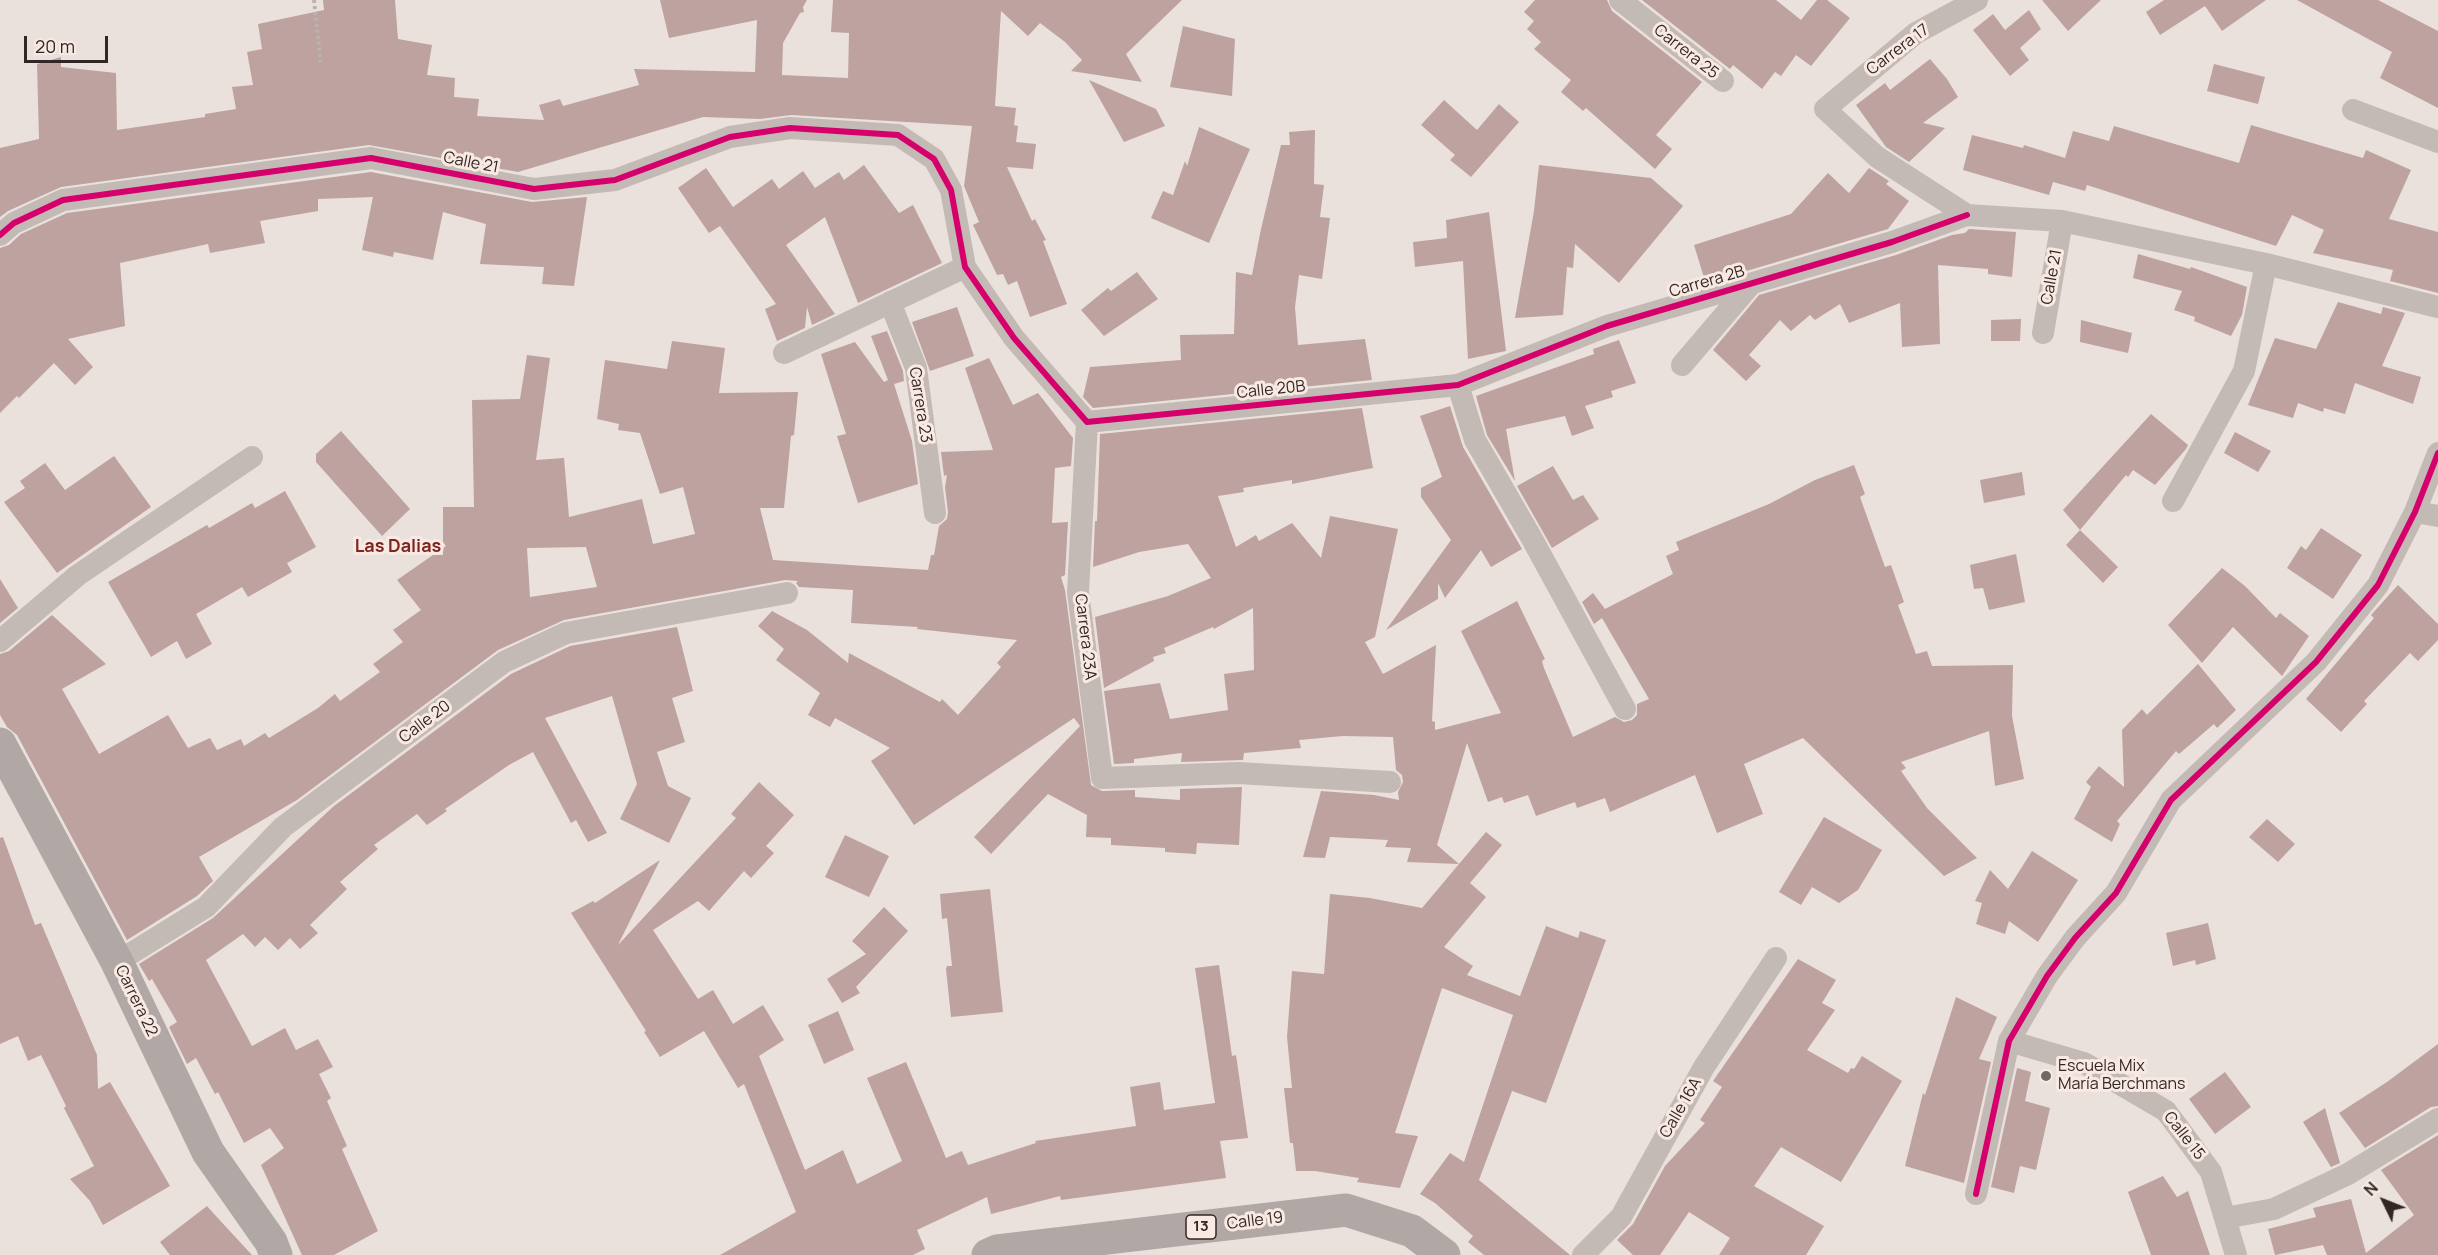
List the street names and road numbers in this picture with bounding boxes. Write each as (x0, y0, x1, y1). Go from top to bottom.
street label: Carrera 17 (1863, 20, 1933, 80)
street label: Carrera 25 (1650, 21, 1722, 83)
street label: Calle 21 (442, 148, 500, 178)
street label: Calle 21 (2038, 248, 2066, 306)
street label: Carrera 2B (1667, 262, 1747, 302)
street label: Carrera 23 (905, 366, 935, 444)
street label: Calle 20B (1236, 377, 1306, 403)
street label: Carrera 23A (1070, 593, 1100, 681)
street label: Calle 20 (396, 697, 454, 747)
street label: Carrera 22 (111, 962, 161, 1040)
street label: Calle 16A (1656, 1074, 1706, 1142)
street label: Calle 15 (2159, 1108, 2209, 1164)
street label: Calle 19 (1226, 1208, 1284, 1234)
road number: 13 (1186, 1215, 1216, 1239)

